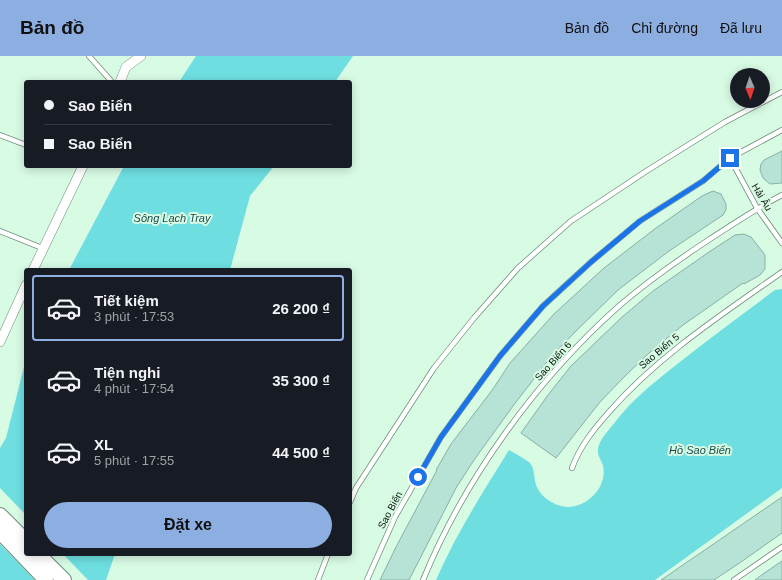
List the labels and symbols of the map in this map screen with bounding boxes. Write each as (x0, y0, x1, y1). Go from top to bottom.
north arrow (730, 68, 770, 108)
route end (721, 149, 739, 167)
street label: Hải Âu (750, 181, 775, 213)
water label: Sông Lạch Tray (134, 212, 212, 224)
street label: Sao Biển 5 (637, 331, 682, 371)
street label: Sao Biển 6 (533, 339, 574, 383)
water label: Hồ Sao Biển (669, 444, 731, 456)
route start (409, 468, 427, 486)
street label: Sao Biển (376, 489, 404, 531)

